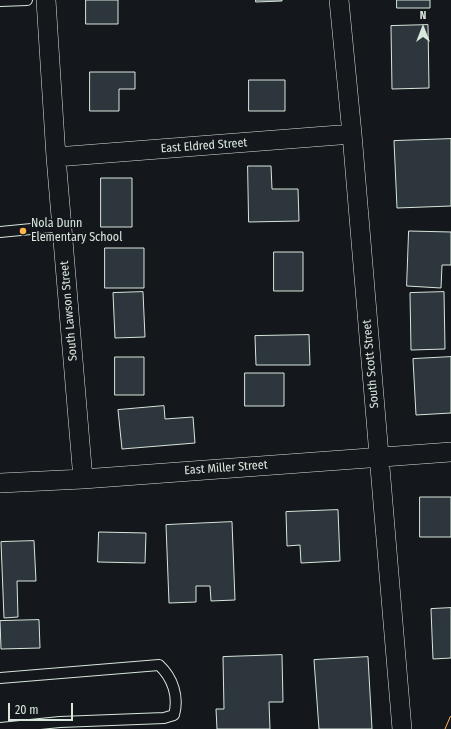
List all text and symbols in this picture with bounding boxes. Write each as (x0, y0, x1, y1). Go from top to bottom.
north arrow (403, 8, 443, 48)
text: N (420, 9, 426, 22)
street label: East Eldred Street (160, 136, 248, 156)
place label: Nola Dunn Elementary School (31, 217, 122, 245)
marker: Nola Dunn Elementary School (18, 226, 28, 236)
street label: South Lawson Street (57, 260, 81, 362)
street label: South Scott Street (360, 319, 382, 409)
street label: East Miller Street (184, 458, 268, 478)
scale bar (10, 695, 75, 721)
text: 20 m (15, 703, 39, 717)

